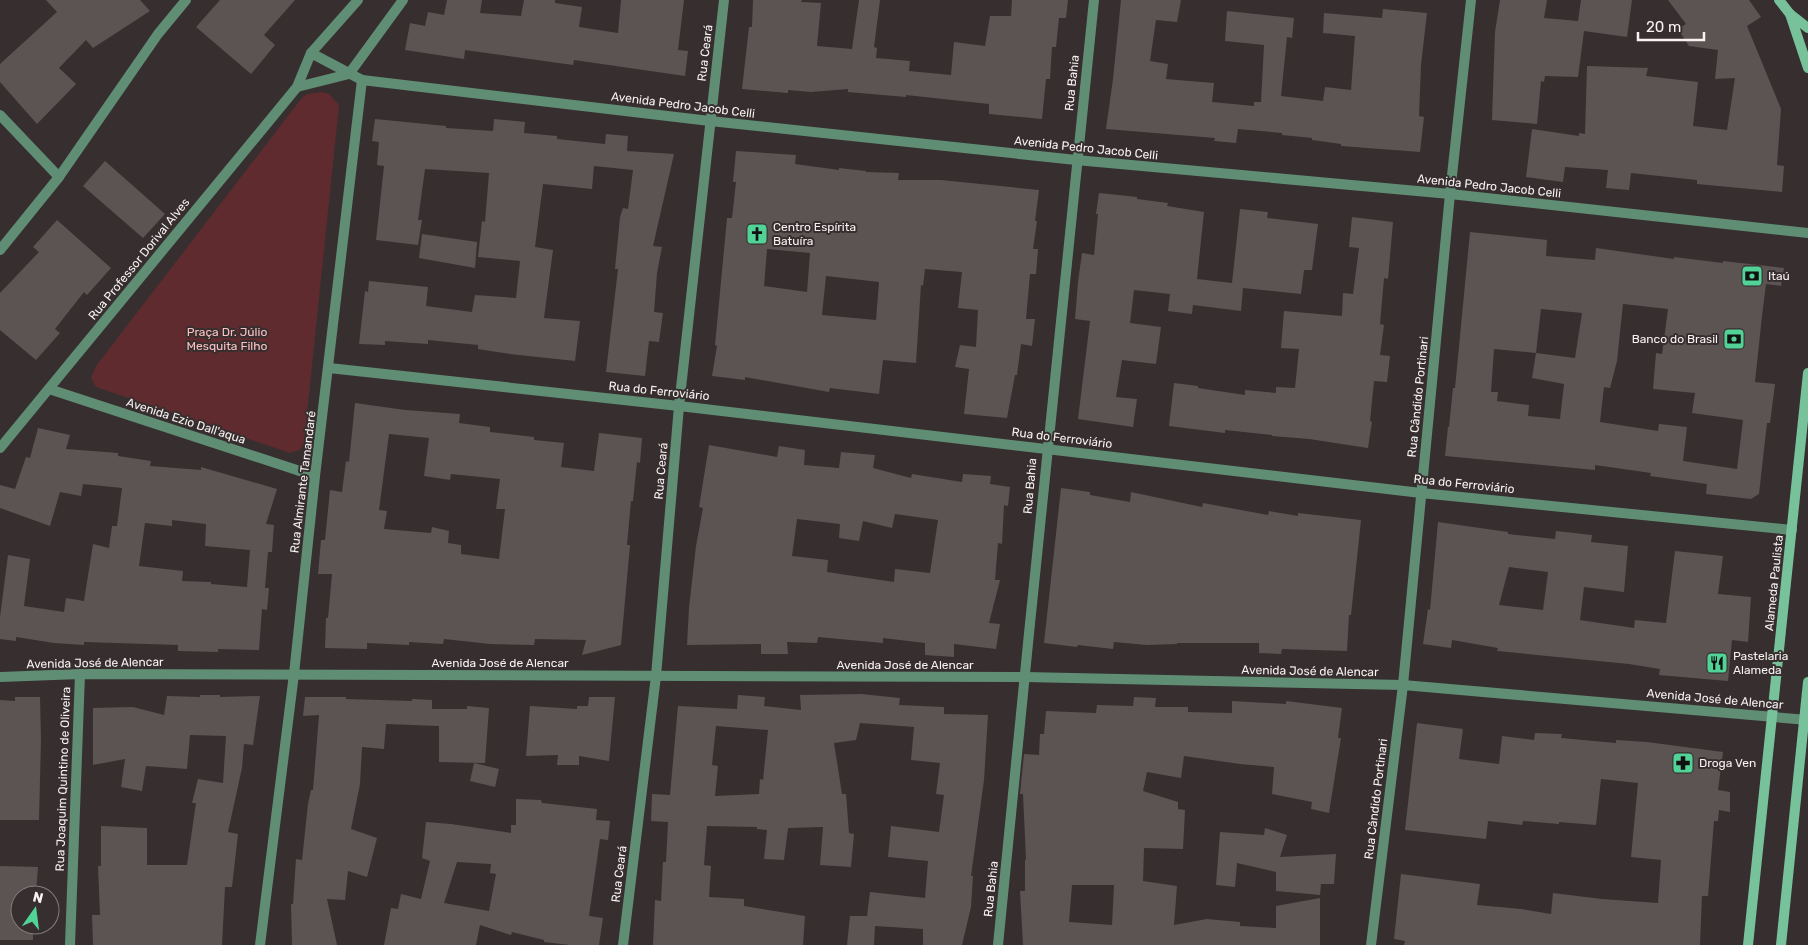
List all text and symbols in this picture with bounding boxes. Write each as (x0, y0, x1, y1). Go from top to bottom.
scale bar (1638, 10, 1704, 42)
text: 20 m (1646, 18, 1681, 36)
street label: Rua Ceará (695, 24, 715, 82)
street label: Rua Bahia (1062, 54, 1082, 112)
street label: Avenida Pedro Jacob Celli (610, 89, 756, 121)
street label: Avenida Pedro Jacob Celli (1013, 133, 1159, 163)
street label: Avenida Pedro Jacob Celli (1416, 171, 1562, 201)
street label: Rua Professor Dorival Alves (86, 195, 192, 323)
place label: Centro Espírita Batuíra (773, 220, 856, 248)
church icon: Centro Espírita Batuíra (745, 222, 769, 246)
bank icon: Itaú (1740, 264, 1764, 288)
place label: Itaú (1768, 269, 1790, 283)
park label: Praça Dr. Júlio Mesquita Filho (187, 325, 268, 353)
bank icon: Banco do Brasil (1722, 327, 1746, 351)
place label: Banco do Brasil (1632, 332, 1718, 346)
street label: Rua Cândido Portinari (1405, 336, 1431, 458)
street label: Rua do Ferroviário (608, 379, 710, 403)
street label: Avenida Ezio Dall'aqua (125, 395, 247, 447)
street label: Rua Almirante Tamandaré (287, 410, 319, 554)
street label: Rua do Ferroviário (1011, 425, 1113, 451)
street label: Rua Ceará (652, 442, 670, 500)
street label: Rua Bahia (1021, 457, 1039, 515)
street label: Rua do Ferroviário (1413, 472, 1515, 496)
street label: Alameda Paulista (1762, 534, 1786, 632)
place label: Pastelaria Alameda (1733, 649, 1788, 677)
restaurant icon: Pastelaria Alameda (1705, 651, 1729, 675)
street label: Avenida José de Alencar (26, 655, 164, 671)
street label: Avenida José de Alencar (431, 656, 569, 670)
street label: Avenida José de Alencar (836, 658, 974, 672)
street label: Avenida José de Alencar (1241, 663, 1379, 679)
street label: Rua Joaquim Quintino de Oliveira (53, 686, 73, 872)
street label: Avenida José de Alencar (1646, 686, 1784, 712)
street label: Rua Cândido Portinari (1362, 738, 1390, 860)
pharmacy icon: Droga Ven (1671, 751, 1695, 775)
place label: Droga Ven (1699, 756, 1756, 770)
street label: Rua Ceará (609, 845, 629, 903)
street label: Rua Bahia (981, 860, 1001, 918)
north arrow (10, 885, 60, 935)
text: N (31, 888, 45, 907)

